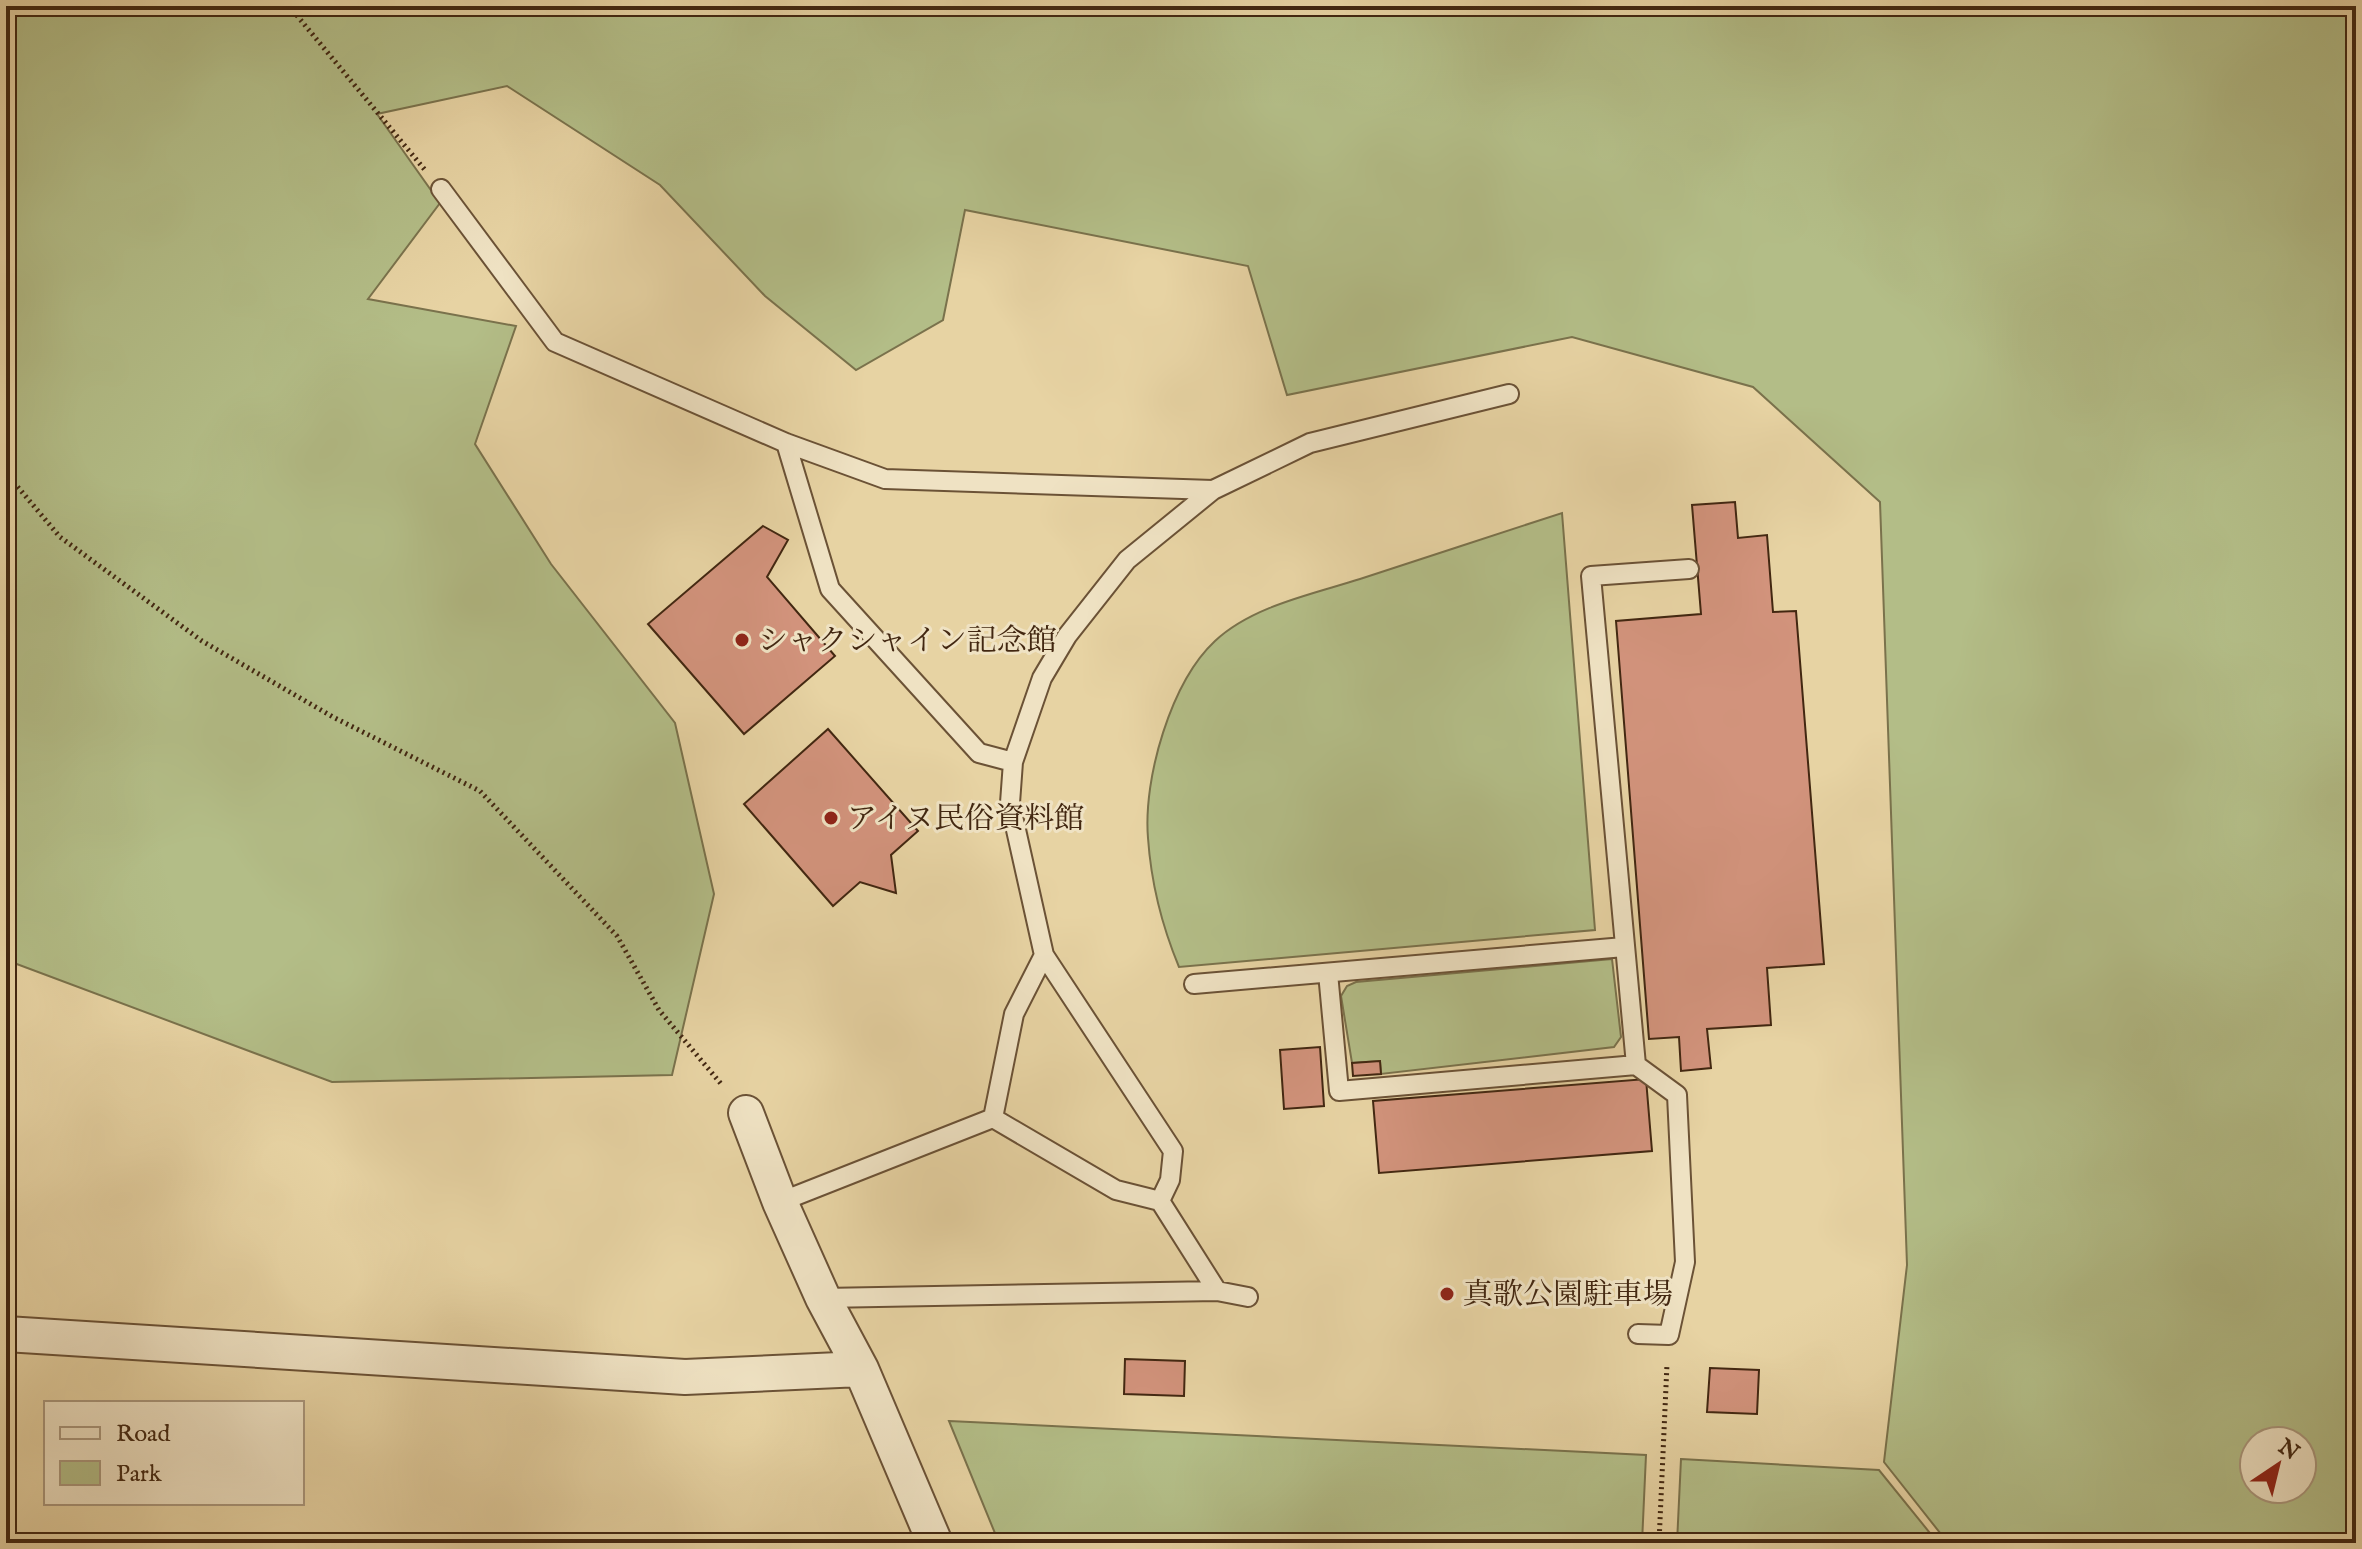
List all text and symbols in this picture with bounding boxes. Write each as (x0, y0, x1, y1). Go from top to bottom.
place label: シャクシャイン記念館 (758, 623, 1057, 661)
marker: シャクシャイン記念館 (733, 631, 751, 649)
place label: アイヌ民俗資料館 (847, 801, 1084, 839)
marker: アイヌ民俗資料館 (822, 809, 840, 827)
place label: 真歌公園駐車場 (1463, 1277, 1673, 1315)
marker: 真歌公園駐車場 (1438, 1285, 1456, 1303)
legend (44, 1401, 304, 1505)
text: Road (116, 1419, 170, 1450)
north arrow (2238, 1425, 2318, 1505)
text: N (2272, 1433, 2304, 1467)
text: Park (116, 1459, 162, 1490)

